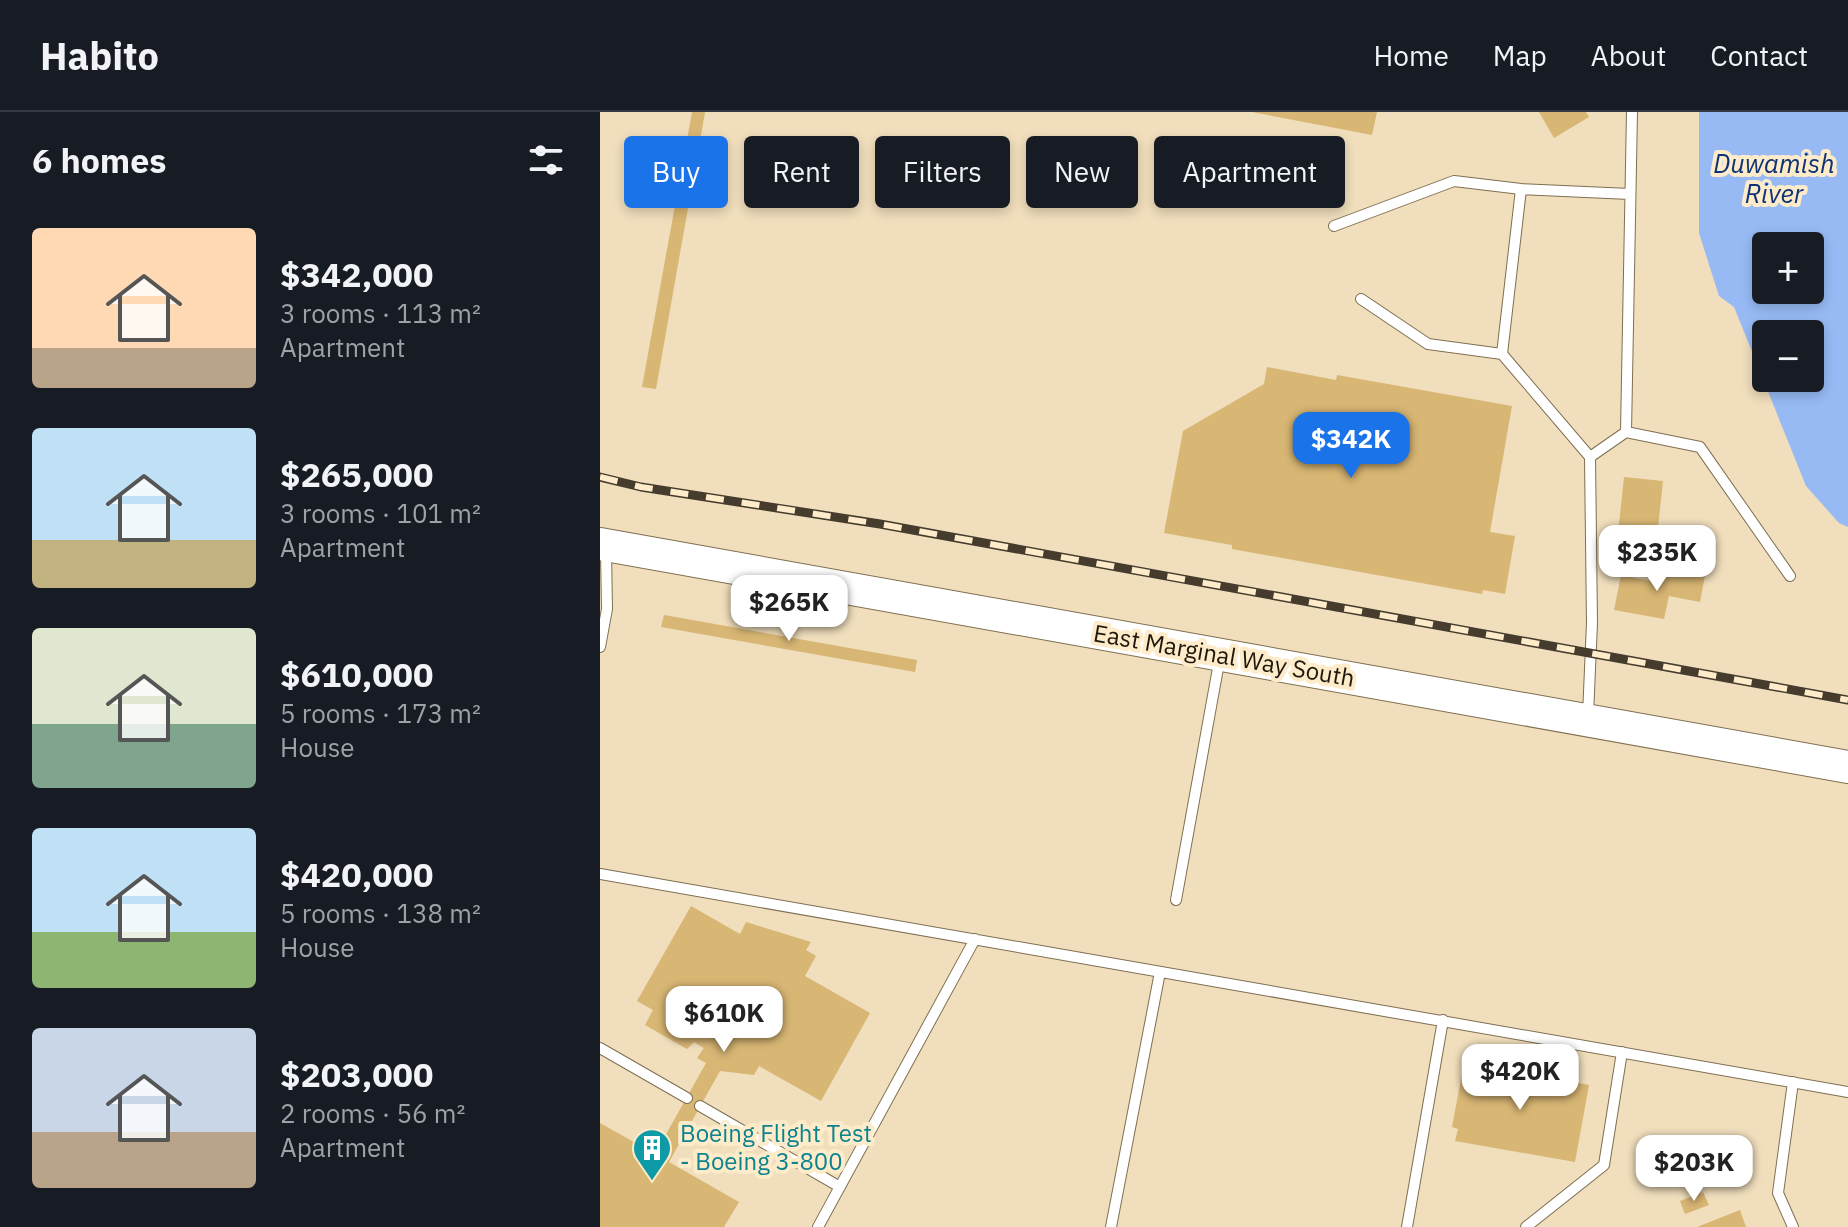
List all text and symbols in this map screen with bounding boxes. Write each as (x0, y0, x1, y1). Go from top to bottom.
text: Habito (40, 31, 159, 80)
text: Home (1373, 37, 1449, 74)
text: Map (1493, 37, 1547, 74)
text: About (1591, 37, 1666, 74)
text: Contact (1710, 37, 1808, 74)
chip: Buy (624, 136, 728, 208)
chip: Rent (744, 136, 859, 208)
chip: Filters (875, 136, 1010, 208)
chip: New (1026, 136, 1138, 208)
chip: Apartment (1154, 136, 1345, 208)
text: 6 homes (32, 138, 167, 182)
icon: filters (524, 138, 568, 182)
water label: Duwamish River (1713, 146, 1835, 210)
map controls (1752, 232, 1824, 392)
button: + (1752, 232, 1824, 304)
text: $342,000 (280, 252, 433, 296)
icon: home (96, 260, 192, 356)
text: 3 rooms · 113 m² (280, 296, 481, 330)
button: − (1752, 320, 1824, 392)
text: Apartment (280, 330, 405, 364)
pin: $342K (1295, 412, 1407, 480)
text: $342K (1311, 421, 1391, 455)
text: $265,000 (280, 452, 433, 496)
icon: home (96, 460, 192, 556)
text: 3 rooms · 101 m² (280, 496, 481, 530)
pin: $235K (1601, 525, 1713, 593)
text: Apartment (280, 530, 405, 564)
text: $235K (1617, 534, 1697, 568)
pin: $265K (733, 575, 845, 643)
text: $265K (749, 584, 829, 618)
street label: East Marginal Way South (1091, 616, 1357, 694)
text: $610,000 (280, 652, 433, 696)
icon: home (96, 660, 192, 756)
text: 5 rooms · 173 m² (280, 696, 481, 730)
text: House (280, 730, 355, 764)
text: $420,000 (280, 852, 433, 896)
icon: home (96, 860, 192, 956)
text: 5 rooms · 138 m² (280, 896, 481, 930)
text: House (280, 930, 355, 964)
pin: $610K (668, 986, 780, 1054)
text: $610K (684, 995, 764, 1029)
pin: $420K (1464, 1044, 1576, 1112)
text: $203,000 (280, 1052, 433, 1096)
text: $420K (1480, 1053, 1560, 1087)
icon: home (96, 1060, 192, 1156)
text: 2 rooms · 56 m² (280, 1096, 465, 1130)
place label: Boeing Flight Test - Boeing 3-800 (680, 1117, 872, 1177)
building icon: Boeing Flight Test - Boeing 3-800 (631, 1127, 673, 1182)
text: Apartment (280, 1130, 405, 1164)
pin: $203K (1638, 1135, 1750, 1203)
text: $203K (1654, 1144, 1734, 1178)

